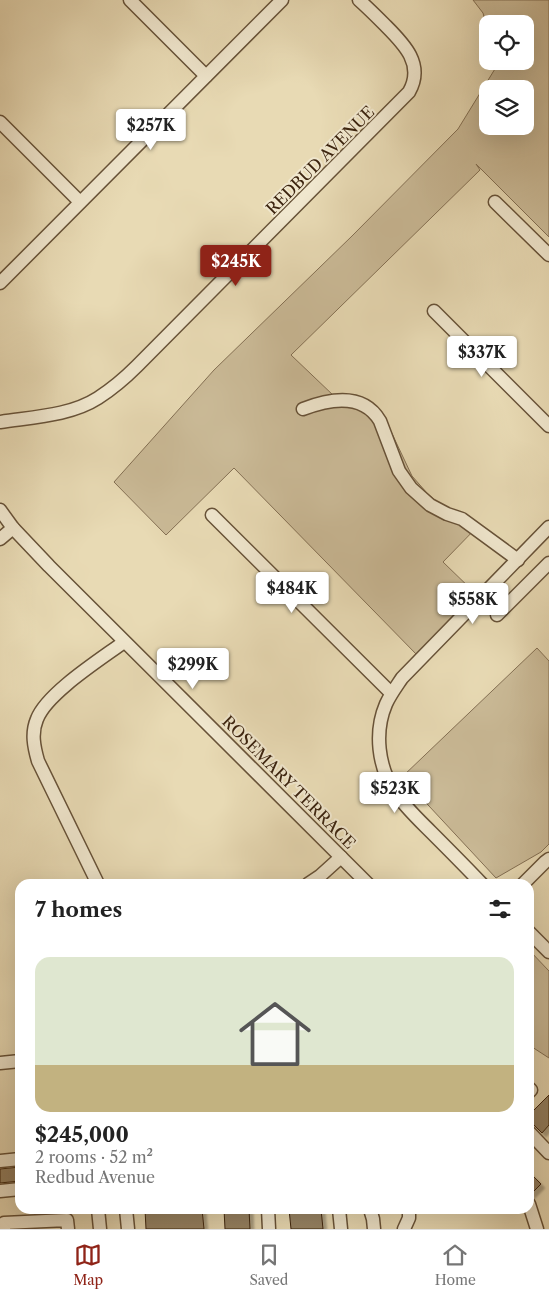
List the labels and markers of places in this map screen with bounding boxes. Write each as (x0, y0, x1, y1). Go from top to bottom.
pin: $257K (116, 108, 186, 151)
pin: $245K (201, 244, 271, 287)
pin: $337K (447, 336, 517, 378)
pin: $484K (257, 572, 327, 614)
pin: $558K (438, 582, 508, 625)
pin: $299K (158, 648, 228, 690)
pin: $523K (360, 772, 430, 814)

